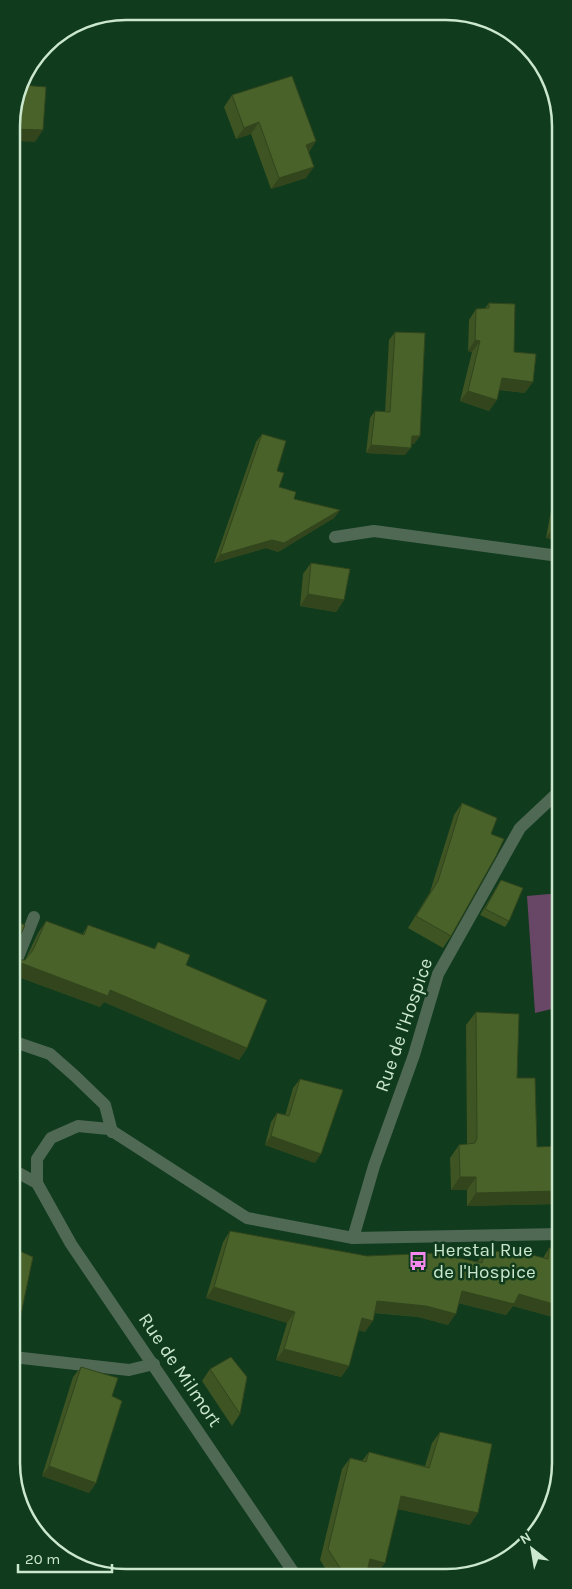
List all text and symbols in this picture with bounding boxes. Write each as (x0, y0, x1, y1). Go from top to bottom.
street label: Rue de l'Hospice (371, 955, 437, 1095)
place label: Herstal Rue de l'Hospice (433, 1239, 536, 1283)
bus stop icon: Herstal Rue de l'Hospice (407, 1250, 429, 1272)
street label: Rue de Milmort (134, 1309, 226, 1431)
north arrow (507, 1524, 557, 1574)
text: N (517, 1528, 534, 1548)
scale bar (18, 1542, 111, 1574)
text: 20 m (25, 1550, 60, 1568)

